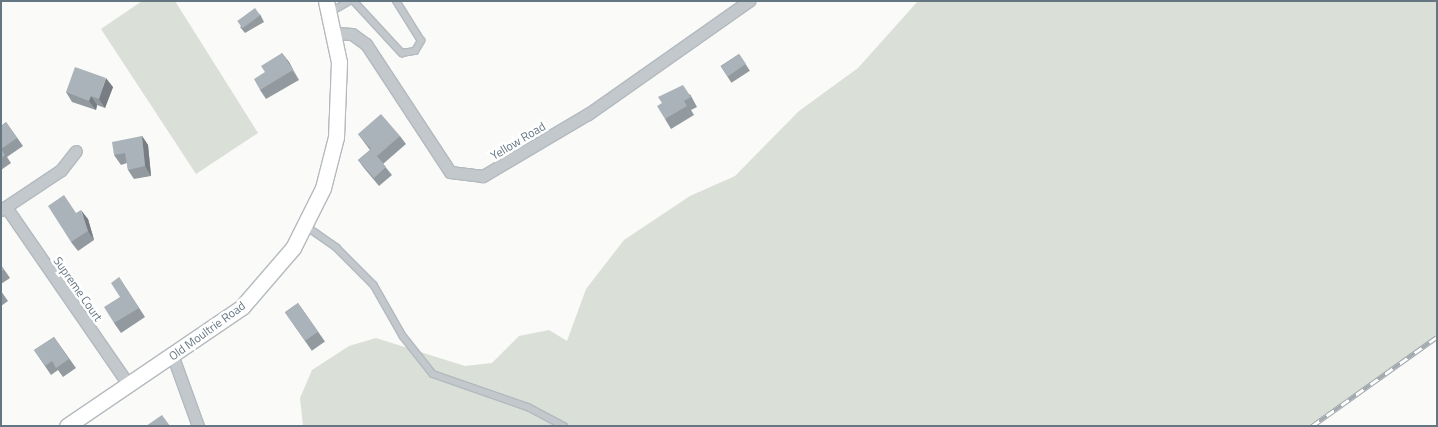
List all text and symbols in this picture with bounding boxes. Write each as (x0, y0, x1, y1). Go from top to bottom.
street label: Yellow Road (488, 119, 548, 163)
street label: Supreme Court (50, 254, 106, 324)
street label: Old Moultrie Road (166, 298, 248, 364)

